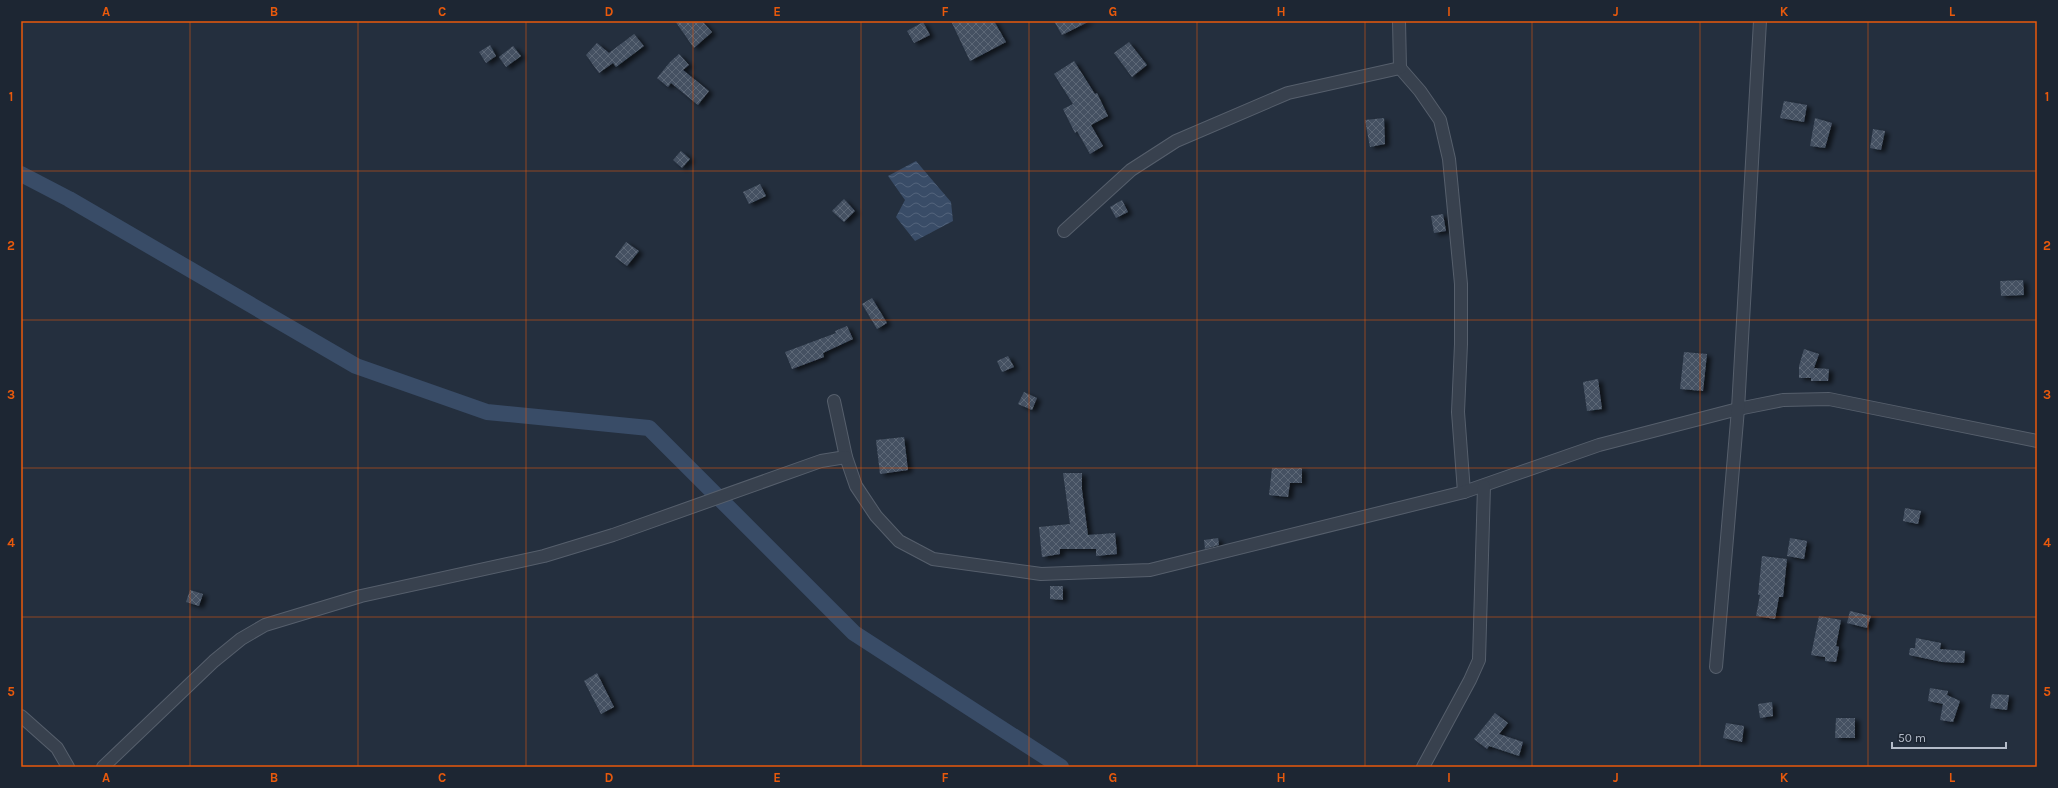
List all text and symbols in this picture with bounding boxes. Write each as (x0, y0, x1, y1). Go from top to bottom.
text: A (102, 4, 110, 19)
text: B (270, 4, 278, 19)
text: C (438, 4, 446, 19)
text: D (605, 4, 614, 19)
text: E (773, 4, 781, 19)
text: F (941, 4, 949, 19)
text: G (1109, 4, 1117, 19)
text: H (1276, 4, 1286, 19)
text: I (1447, 4, 1451, 19)
text: J (1613, 4, 1619, 19)
text: K (1780, 4, 1789, 19)
text: L (1949, 4, 1956, 19)
text: 1 (9, 89, 13, 104)
text: 1 (2045, 89, 2049, 104)
text: 2 (7, 238, 15, 253)
text: 2 (2043, 238, 2051, 253)
text: 3 (7, 387, 15, 402)
text: 3 (2043, 387, 2051, 402)
text: 4 (7, 535, 15, 550)
text: 4 (2043, 535, 2051, 550)
text: 5 (7, 684, 15, 699)
text: 5 (2043, 684, 2051, 699)
scale bar (1892, 724, 2006, 750)
text: 50 m (1898, 731, 1926, 745)
text: A (102, 770, 110, 785)
text: B (270, 770, 278, 785)
text: C (438, 770, 446, 785)
text: D (605, 770, 614, 785)
text: E (773, 770, 781, 785)
text: F (941, 770, 949, 785)
text: G (1109, 770, 1117, 785)
text: H (1276, 770, 1286, 785)
text: I (1447, 770, 1451, 785)
text: J (1613, 770, 1619, 785)
text: K (1780, 770, 1789, 785)
text: L (1949, 770, 1956, 785)

